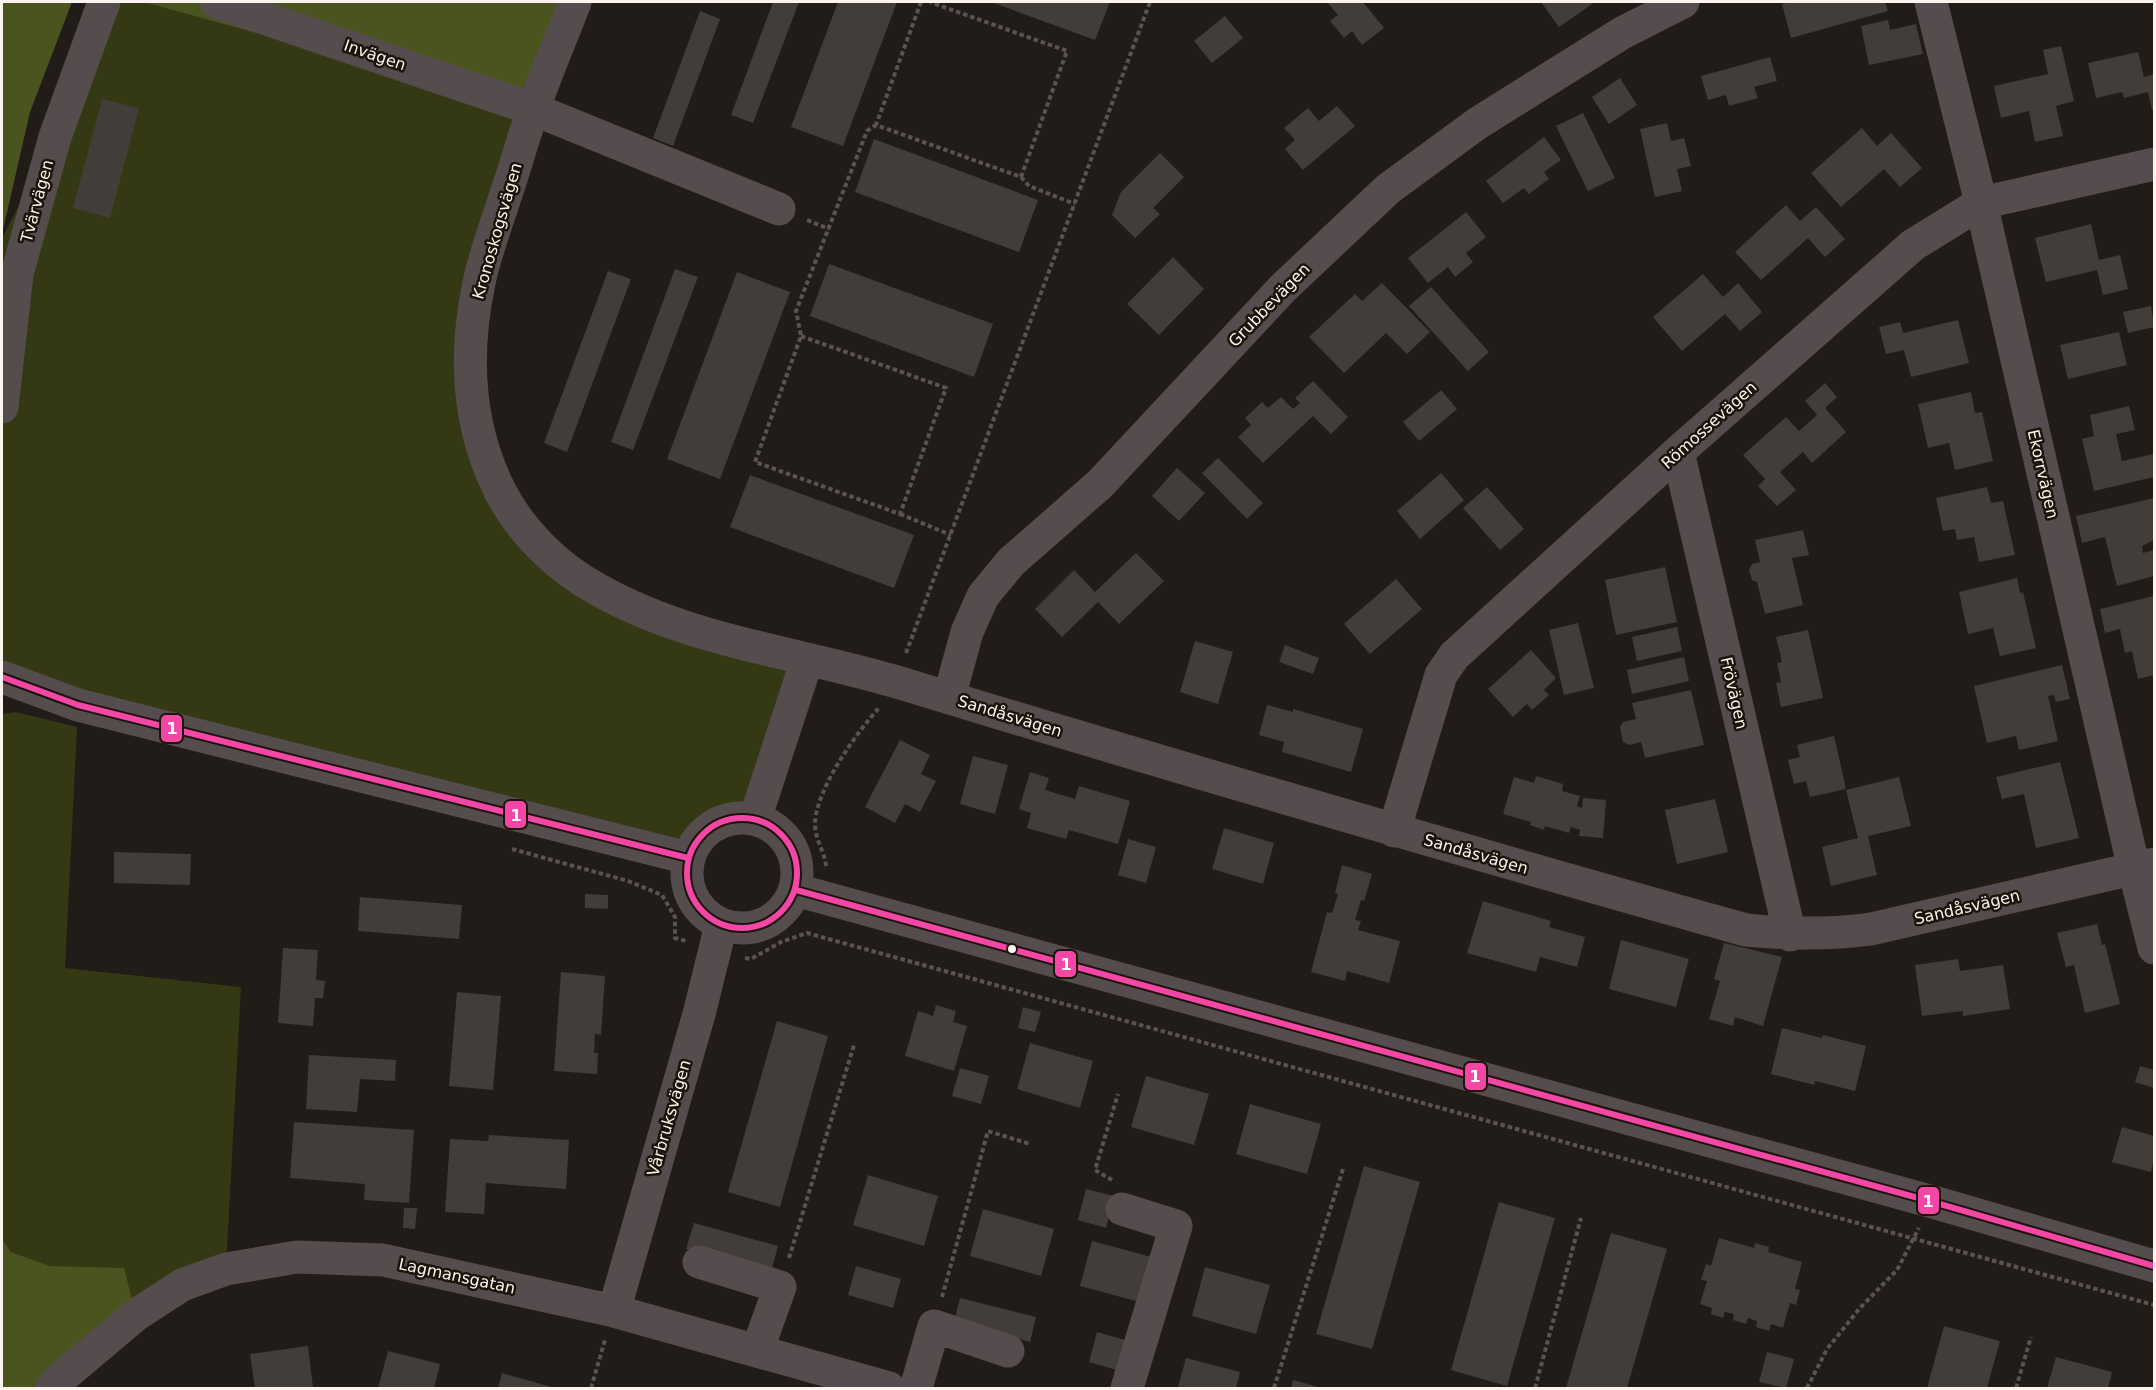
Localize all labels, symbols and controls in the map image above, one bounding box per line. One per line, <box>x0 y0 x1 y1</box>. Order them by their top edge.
street label: Invägen <box>342 36 408 74</box>
street label: Tvärvägen <box>17 157 57 245</box>
street label: Kronoskogsvägen <box>468 161 526 301</box>
street label: Grubbevägen <box>1224 259 1314 351</box>
street label: Römossevägen <box>1657 377 1761 473</box>
street label: Ekorrvägen <box>2024 428 2062 520</box>
street label: Frövägen <box>1716 655 1752 731</box>
street label: Sandåsvägen <box>956 691 1064 741</box>
line badge: 1 <box>160 714 183 743</box>
text: 1 <box>166 719 178 738</box>
line badge: 1 <box>504 800 527 829</box>
text: 1 <box>510 806 522 825</box>
street label: Sandåsvägen <box>1422 830 1530 878</box>
street label: Sandåsvägen <box>1912 886 2022 928</box>
unlabelled marker <box>1006 943 1018 955</box>
line badge: 1 <box>1054 950 1077 978</box>
text: 1 <box>1060 955 1072 974</box>
street label: Vårbruksvägen <box>643 1058 695 1178</box>
line badge: 1 <box>1464 1062 1487 1091</box>
text: 1 <box>1469 1067 1481 1086</box>
line badge: 1 <box>1917 1186 1940 1215</box>
text: 1 <box>1922 1192 1934 1211</box>
street label: Lagmansgatan <box>397 1254 517 1298</box>

